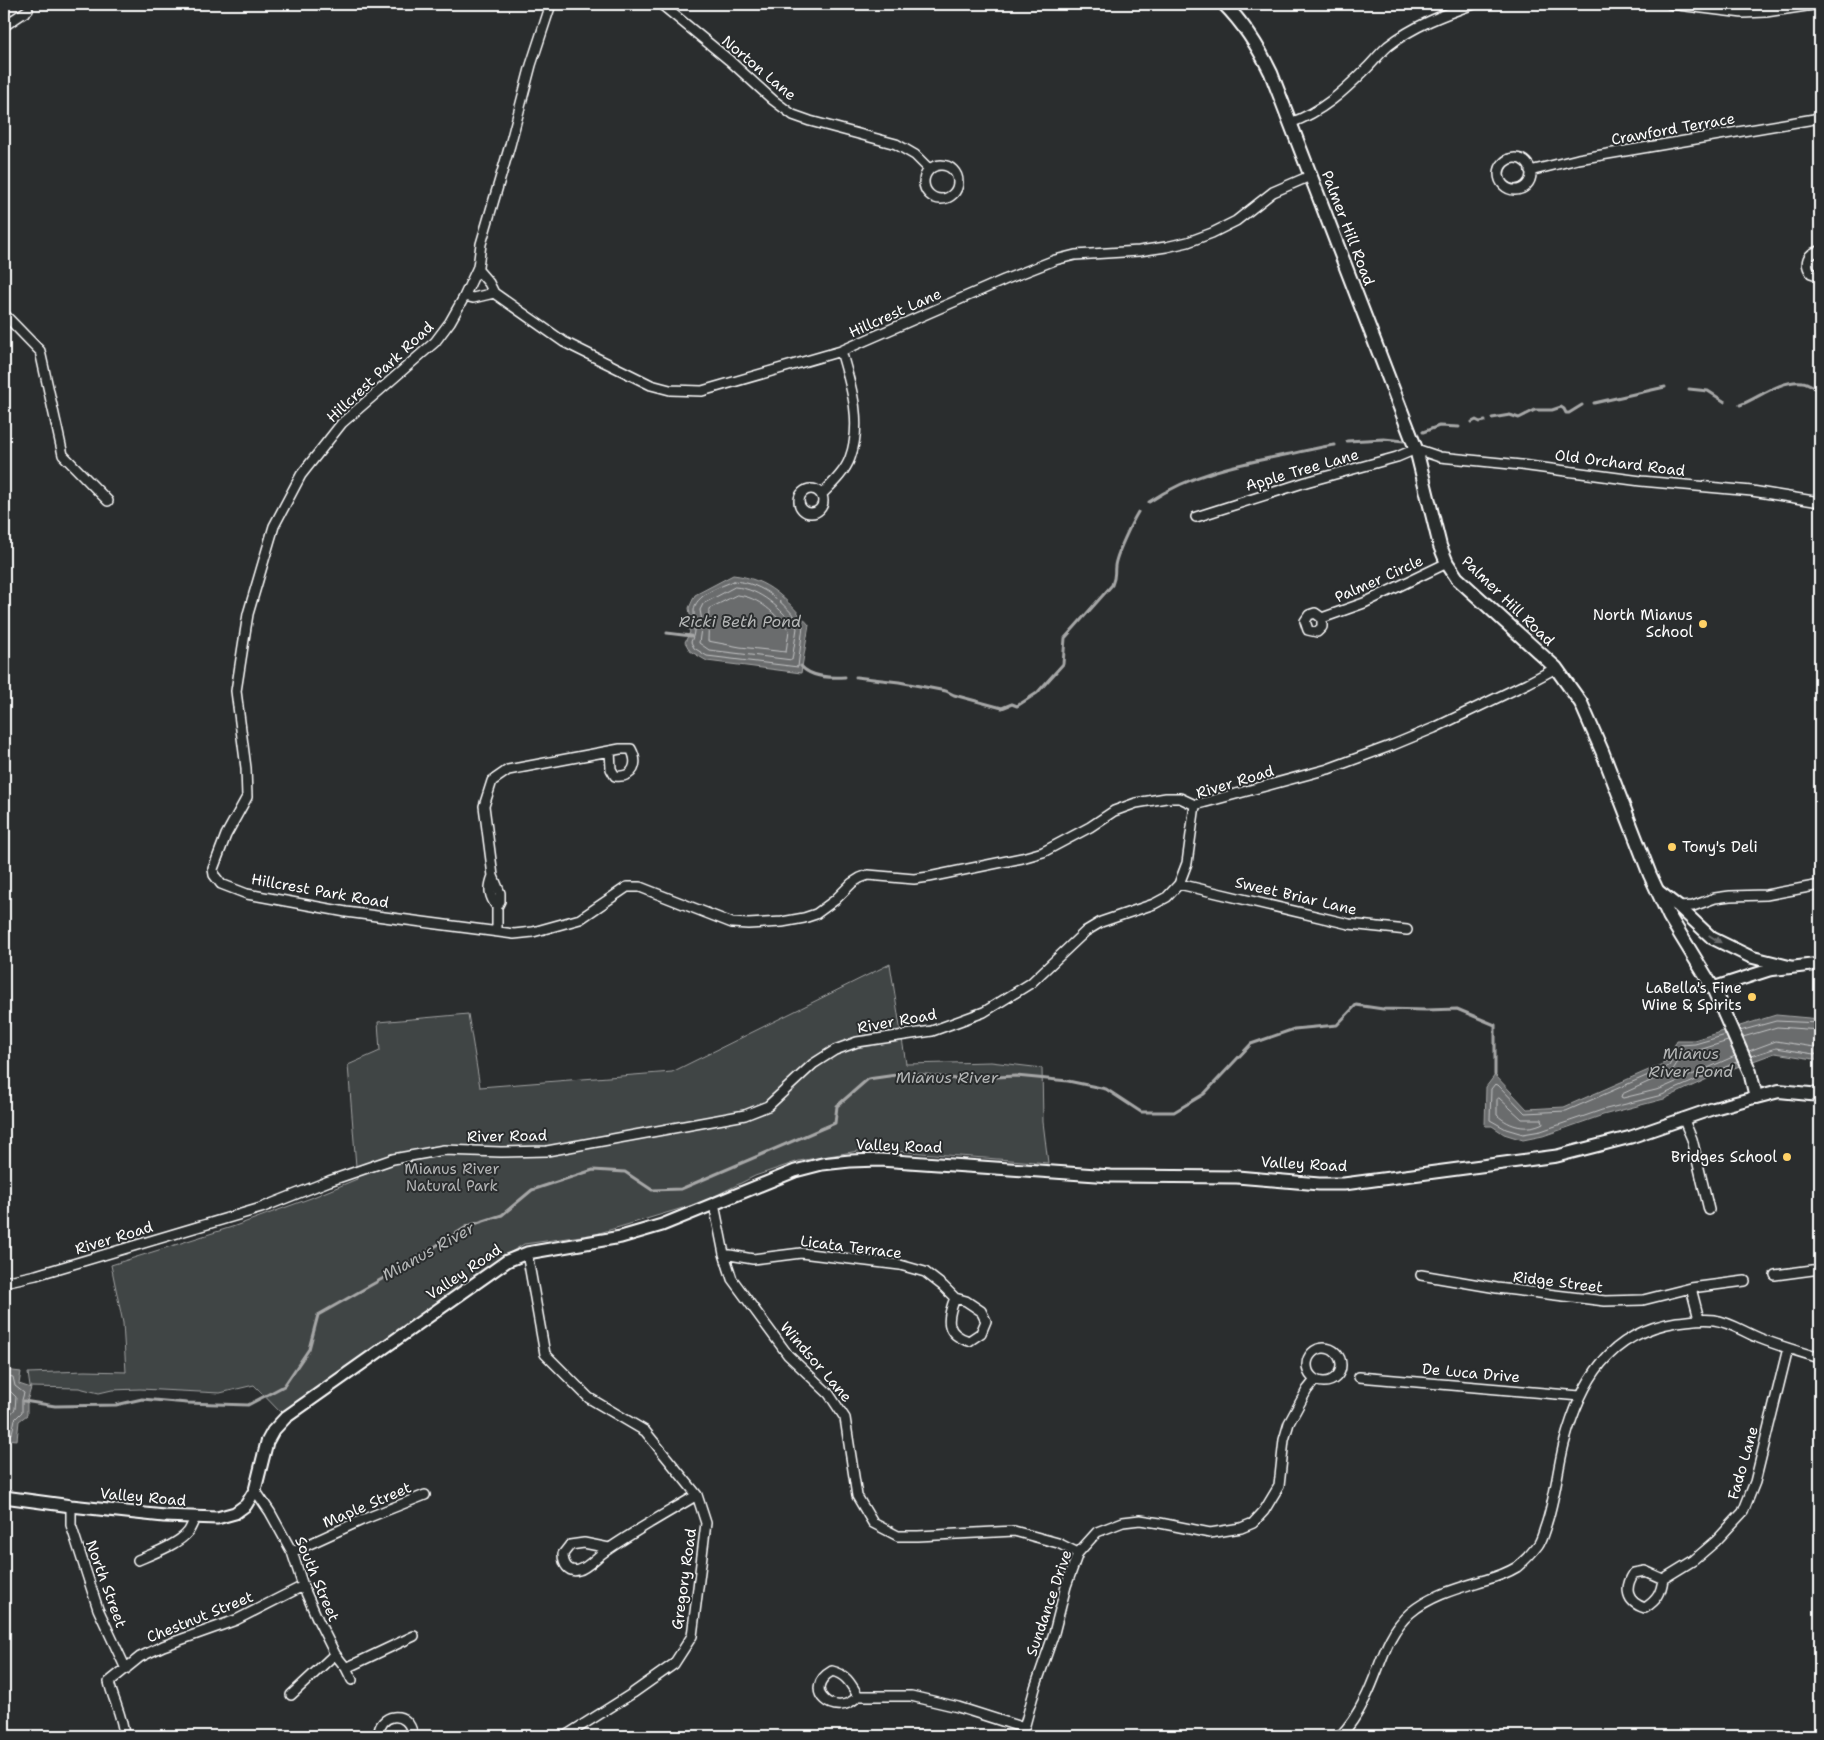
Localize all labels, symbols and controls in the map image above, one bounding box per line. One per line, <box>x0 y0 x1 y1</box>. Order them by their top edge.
street label: Norton Lane <box>718 31 800 105</box>
street label: Crawford Terrace <box>1610 108 1736 150</box>
street label: Palmer Hill Road <box>1317 168 1379 289</box>
street label: Hillcrest Lane <box>846 284 944 342</box>
street label: Hillcrest Park Road <box>322 317 438 427</box>
street label: Apple Tree Lane <box>1243 444 1361 496</box>
street label: Old Orchard Road <box>1554 445 1687 481</box>
street label: Palmer Circle <box>1332 551 1426 607</box>
street label: Palmer Hill Road <box>1457 552 1559 651</box>
place label: North Mianus School <box>1593 605 1693 642</box>
water label: Ricki Beth Pond <box>679 611 802 632</box>
marker: North Mianus School <box>1697 618 1709 630</box>
street label: River Road <box>1194 761 1277 803</box>
place label: Tony's Deli <box>1682 837 1758 857</box>
marker: Tony's Deli <box>1666 841 1678 853</box>
street label: Hillcrest Park Road <box>250 869 391 913</box>
street label: Sweet Briar Lane <box>1233 872 1359 920</box>
one-way arrow <box>1709 935 1722 944</box>
place label: LaBella's Fine Wine & Spirits <box>1641 978 1742 1015</box>
marker: LaBella's Fine Wine & Spirits <box>1746 991 1758 1003</box>
street label: River Road <box>856 1004 939 1038</box>
water label: Mianus River Pond <box>1649 1043 1734 1082</box>
water label: Mianus River <box>896 1067 999 1088</box>
street label: River Road <box>467 1125 548 1147</box>
street label: Valley Road <box>855 1134 943 1158</box>
place label: Bridges School <box>1671 1147 1777 1167</box>
marker: Bridges School <box>1781 1151 1793 1163</box>
street label: Valley Road <box>1260 1152 1348 1176</box>
park label: Mianus River Natural Park <box>404 1159 500 1196</box>
street label: River Road <box>73 1217 156 1259</box>
water label: Mianus River <box>378 1217 479 1285</box>
street label: Licata Terrace <box>799 1231 903 1263</box>
street label: Valley Road <box>422 1239 506 1305</box>
street label: Ridge Street <box>1512 1267 1604 1297</box>
street label: Windsor Lane <box>776 1318 856 1406</box>
street label: De Luca Drive <box>1421 1359 1521 1387</box>
street label: Fado Lane <box>1723 1424 1763 1502</box>
street label: Maple Street <box>320 1477 414 1533</box>
street label: Valley Road <box>99 1483 188 1511</box>
street label: Gregory Road <box>667 1527 701 1631</box>
street label: South Street <box>290 1533 344 1625</box>
street label: North Street <box>81 1537 131 1631</box>
street label: Sundance Drive <box>1021 1547 1077 1659</box>
street label: Chestnut Street <box>144 1587 256 1647</box>

